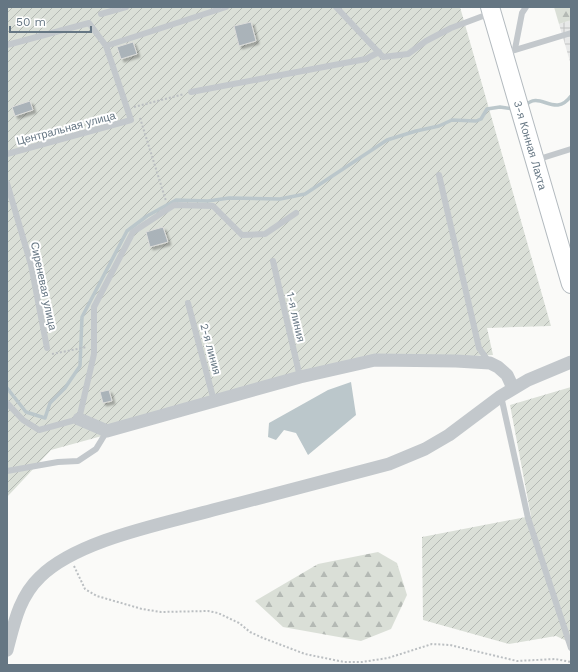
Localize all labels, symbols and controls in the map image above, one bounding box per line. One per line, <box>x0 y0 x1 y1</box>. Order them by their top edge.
scale bar <box>10 8 91 34</box>
text: 50 m <box>16 15 46 29</box>
street label: 3-я Конная Лахта <box>511 99 549 192</box>
street label: Центральная улица <box>15 109 118 148</box>
street label: Сиреневая улица <box>28 241 59 332</box>
street label: 1-я линия <box>284 291 308 343</box>
street label: 2-я линия <box>197 322 224 376</box>

